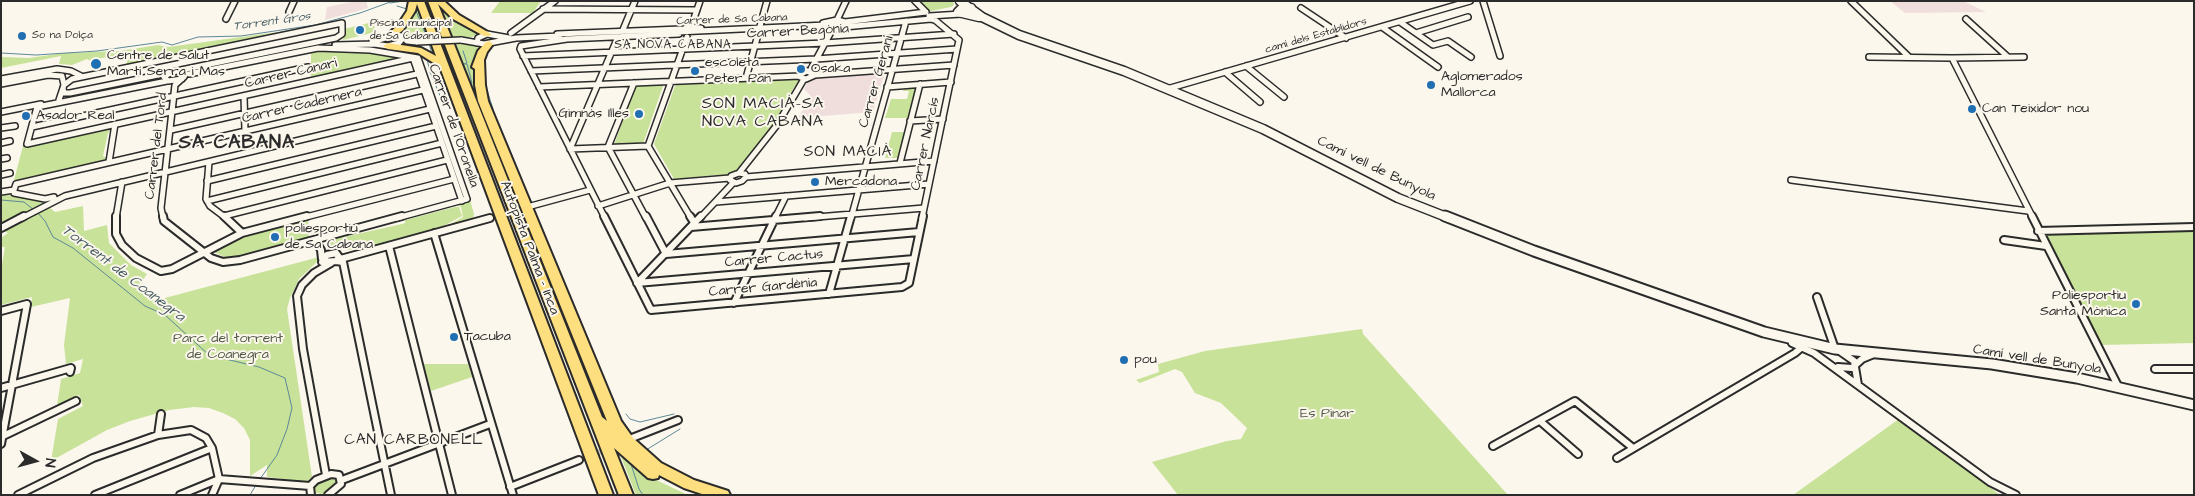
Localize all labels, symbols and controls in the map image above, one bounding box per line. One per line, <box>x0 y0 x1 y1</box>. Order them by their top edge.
water label: Torrent Gros <box>233 9 311 35</box>
street label: Carrer de Sa Cabana <box>676 11 788 29</box>
street label: camí dels Establidors <box>1263 15 1369 57</box>
place label: Piscina municipal de Sa Cabana <box>370 17 452 43</box>
street label: Carrer Begònia <box>747 21 849 43</box>
marker: Piscina municipal de Sa Cabana <box>354 24 366 36</box>
place label: So na Dolça <box>32 29 93 43</box>
marker: So na Dolça <box>16 30 28 42</box>
street label: Carrer Gerani <box>856 34 898 130</box>
district label: SA NOVA CABANA <box>613 38 733 52</box>
place label: Centre de Salut Martí Serra i Mas <box>107 48 225 80</box>
street label: Carrer Canari <box>243 55 339 93</box>
place label: escoleta Peter Pan <box>705 55 771 88</box>
marker: Centre de Salut Martí Serra i Mas <box>89 57 103 71</box>
place label: Osaka <box>811 61 850 77</box>
street label: Carrer de l'Oronella <box>424 62 482 190</box>
marker: Osaka <box>795 63 807 75</box>
marker: escoleta Peter Pan <box>689 65 701 77</box>
place label: Aglomerados Mallorca <box>1441 69 1523 102</box>
marker: Aglomerados Mallorca <box>1425 79 1437 91</box>
street label: Carrer Cadernera <box>241 84 363 128</box>
street label: Carrer del Tord <box>142 92 172 200</box>
district label: SON MACIÀ-SA NOVA CABANA <box>700 95 826 133</box>
street label: Carrer Narcís <box>908 96 944 192</box>
place label: Can Teixidor nou <box>1982 101 2089 117</box>
marker: Can Teixidor nou <box>1966 103 1978 115</box>
place label: Gimnàs Illes <box>558 106 629 122</box>
place label: Asador Real <box>36 108 114 124</box>
marker: Gimnàs Illes <box>633 108 645 120</box>
marker: Asador Real <box>20 110 32 122</box>
district label: SA CABANA <box>178 133 296 155</box>
street label: Camí vell de Bunyola <box>1314 133 1438 205</box>
district label: SON MACIÀ <box>803 144 893 162</box>
place label: Mercadona <box>825 174 897 190</box>
marker: Mercadona <box>809 176 821 188</box>
street label: Autopista Palma - Inca <box>496 179 562 317</box>
place label: poliesportiu de Sa Cabana <box>285 221 373 253</box>
water label: Torrent de Coanegra <box>58 222 188 326</box>
marker: poliesportiu de Sa Cabana <box>269 231 281 243</box>
street label: Carrer Cactus <box>724 246 824 272</box>
street label: Carrer Gardènia <box>708 275 818 301</box>
place label: Poliesportiu Santa Mònica <box>2040 288 2126 321</box>
marker: Poliesportiu Santa Mònica <box>2130 298 2142 310</box>
place label: Tacuba <box>464 329 511 345</box>
park label: Parc del torrent de Coanegra <box>173 331 283 364</box>
marker: Tacuba <box>448 331 460 343</box>
street label: Camí vell de Bunyola <box>1972 342 2102 378</box>
place label: pou <box>1134 352 1157 368</box>
marker: pou <box>1118 354 1130 366</box>
park label: Es Pinar <box>1300 406 1354 422</box>
district label: CAN CARBONELL <box>343 432 485 450</box>
north arrow <box>10 436 60 486</box>
text: N <box>39 457 60 468</box>

